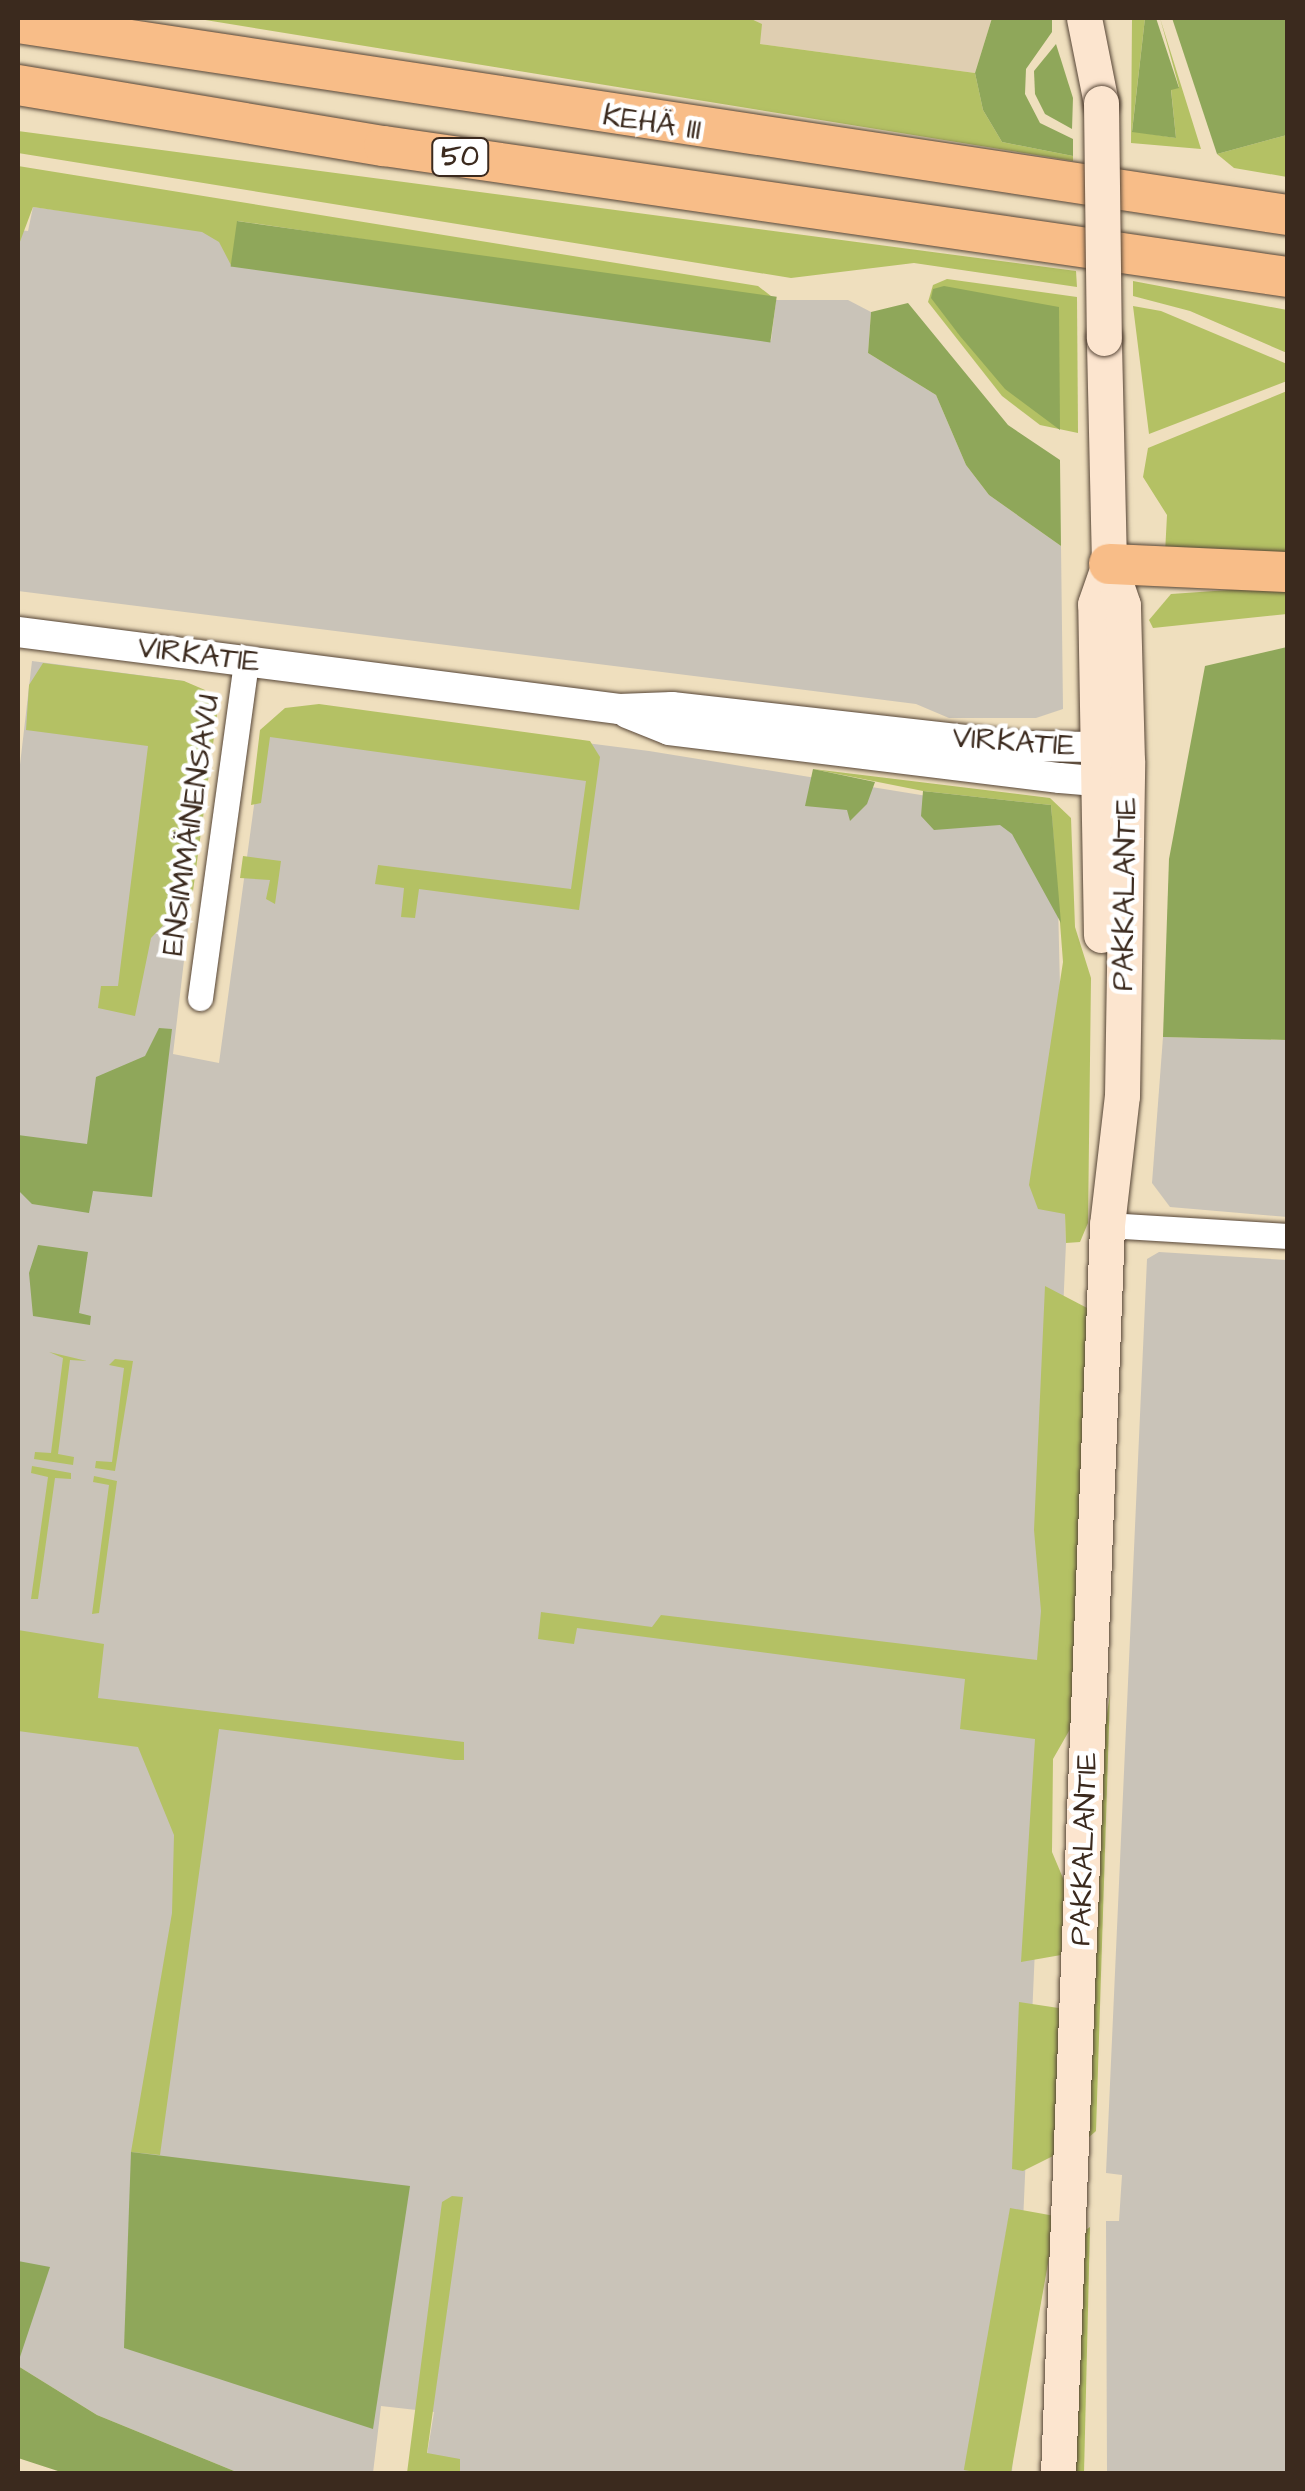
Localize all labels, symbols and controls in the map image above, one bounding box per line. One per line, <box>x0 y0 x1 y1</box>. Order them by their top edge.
street label: KEHÄ III <box>600 97 704 149</box>
road number: 50 <box>430 134 490 180</box>
street label: VIRKATIE <box>136 630 262 680</box>
street label: ENSIMMÄINENSAVU <box>155 692 227 958</box>
street label: VIRKATIE <box>951 720 1077 764</box>
street label: PAKKALANTIE <box>1105 797 1145 991</box>
street label: PAKKALANTIE <box>1063 1752 1105 1946</box>

